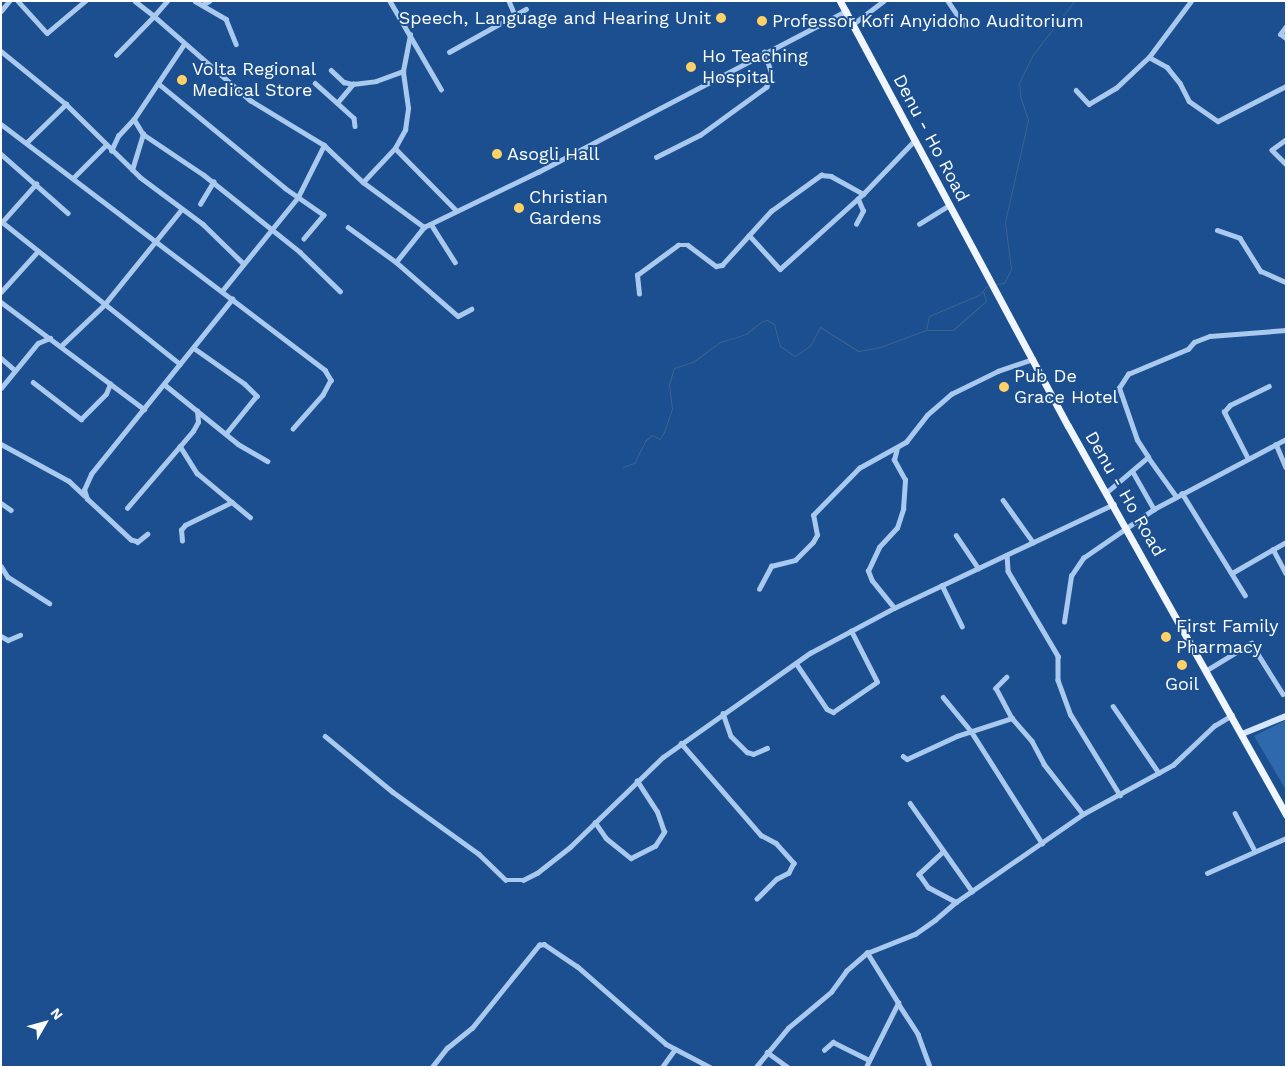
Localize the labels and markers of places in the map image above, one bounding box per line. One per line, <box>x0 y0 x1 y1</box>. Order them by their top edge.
place label: Speech, Language and Hearing Unit <box>399 7 711 29</box>
place label: Professor Kofi Anyidoho Auditorium <box>772 10 1085 32</box>
marker: Speech, Language and Hearing Unit <box>715 12 727 24</box>
marker: Professor Kofi Anyidoho Auditorium <box>756 15 768 27</box>
place label: Ho Teaching Hospital <box>702 46 808 88</box>
place label: Volta Regional Medical Store <box>192 59 317 102</box>
marker: Ho Teaching Hospital <box>684 60 698 74</box>
marker: Volta Regional Medical Store <box>176 74 188 86</box>
place label: Asogli Hall <box>507 143 599 165</box>
marker: Asogli Hall <box>491 148 503 160</box>
place label: Christian Gardens <box>529 187 608 230</box>
marker: Christian Gardens <box>513 202 525 214</box>
place label: Pub De Grace Hotel <box>1014 366 1118 408</box>
marker: Pub De Grace Hotel <box>998 381 1010 393</box>
place label: First Family Pharmacy <box>1176 616 1278 659</box>
marker: First Family Pharmacy <box>1160 631 1172 643</box>
marker: Goil <box>1176 659 1188 671</box>
place label: Goil <box>1165 673 1199 695</box>

